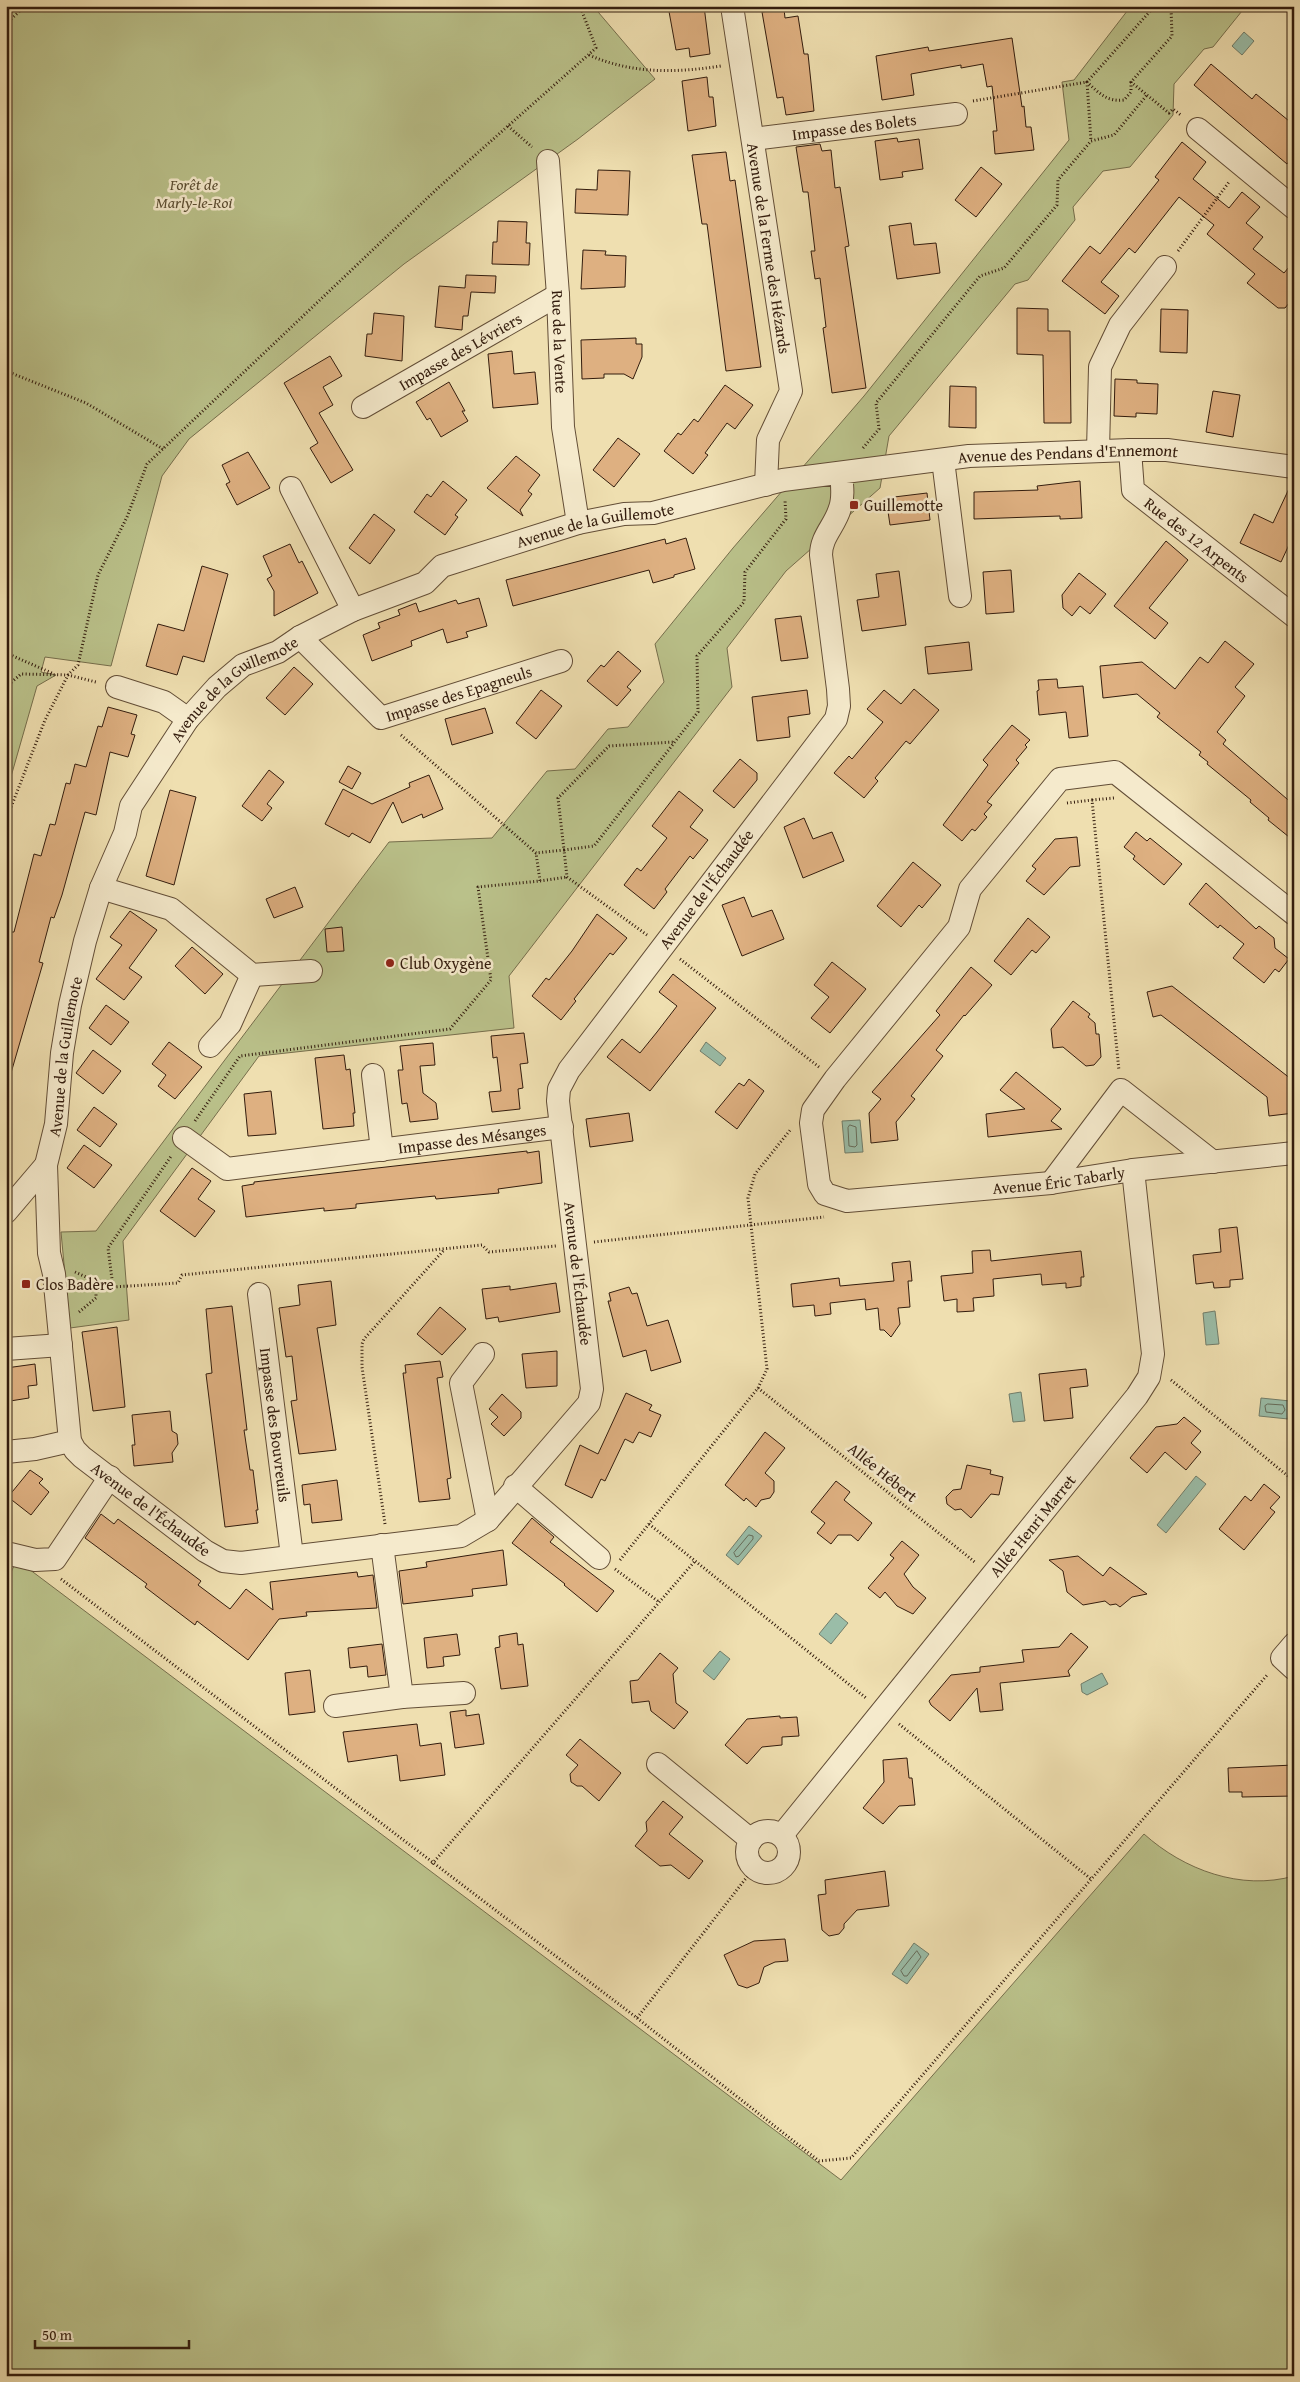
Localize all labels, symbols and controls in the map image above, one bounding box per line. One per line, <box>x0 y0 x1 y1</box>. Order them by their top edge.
street label: Impasse des Bolets <box>791 107 918 146</box>
street label: Avenue de la Ferme des Hézards <box>741 141 797 355</box>
park label: Forêt de Marly-le-Roi <box>156 172 232 214</box>
street label: Rue de la Vente <box>546 289 574 394</box>
street label: Impasse des Lévriers <box>394 306 526 396</box>
street label: Avenue des Pendans d'Ennemont <box>956 438 1180 469</box>
street label: Rue des 12 Arpents <box>1139 491 1254 589</box>
place label: Guillemotte <box>864 493 943 517</box>
street label: Avenue de la Guillemote <box>513 496 677 554</box>
marker: Guillemotte <box>848 499 860 511</box>
street label: Avenue de la Guillemote <box>164 630 303 747</box>
street label: Impasse des Epagneuls <box>382 659 535 728</box>
street label: Avenue de l'Échaudée <box>653 824 759 954</box>
place label: Club Oxygène <box>400 951 491 975</box>
marker: Club Oxygène <box>384 957 396 969</box>
street label: Avenue de la Guillemote <box>41 974 88 1139</box>
street label: Impasse des Mésanges <box>397 1117 548 1159</box>
street label: Avenue Éric Tabarly <box>991 1159 1127 1200</box>
street label: Avenue de l'Échaudée <box>558 1200 599 1347</box>
place label: Clos Badère <box>36 1272 114 1296</box>
marker: Clos Badère <box>20 1278 32 1290</box>
street label: Impasse des Bouvreuils <box>254 1346 297 1504</box>
street label: Allée Hébert <box>843 1436 923 1508</box>
street label: Avenue de l'Échaudée <box>86 1456 216 1562</box>
street label: Allée Henri Marret <box>983 1469 1081 1582</box>
scale bar <box>35 2317 189 2349</box>
text: 50 m <box>42 2324 73 2345</box>

